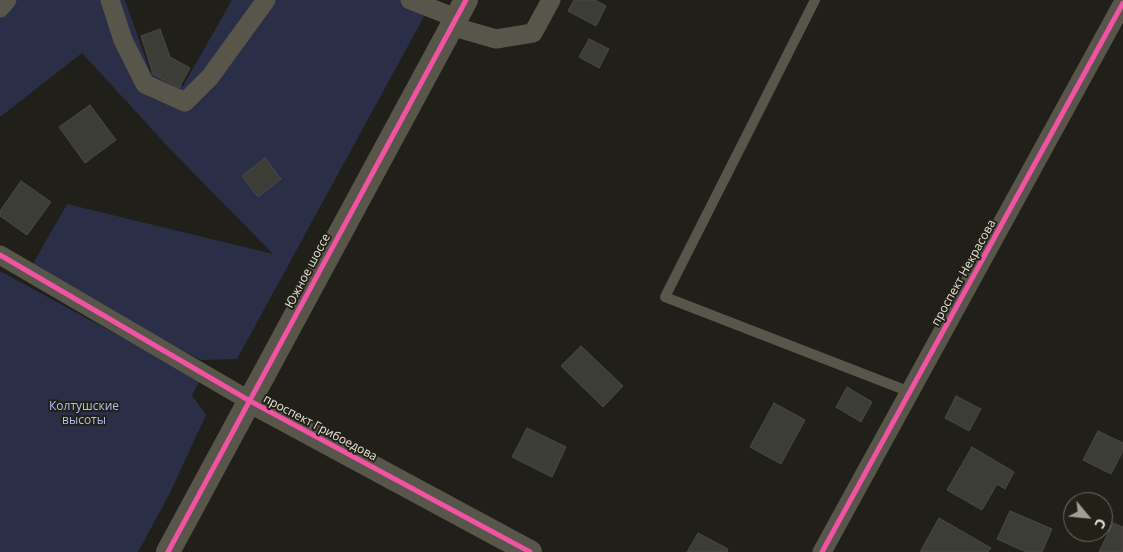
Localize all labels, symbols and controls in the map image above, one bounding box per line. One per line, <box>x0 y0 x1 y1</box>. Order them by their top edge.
street label: проспект Некрасова <box>929 217 999 329</box>
street label: Южное шоссе <box>282 231 334 311</box>
street label: проспект Грибоедова <box>261 392 379 464</box>
park label: Колтушские высоты <box>49 400 119 428</box>
north arrow <box>1063 492 1113 542</box>
text: С <box>1090 515 1111 532</box>

